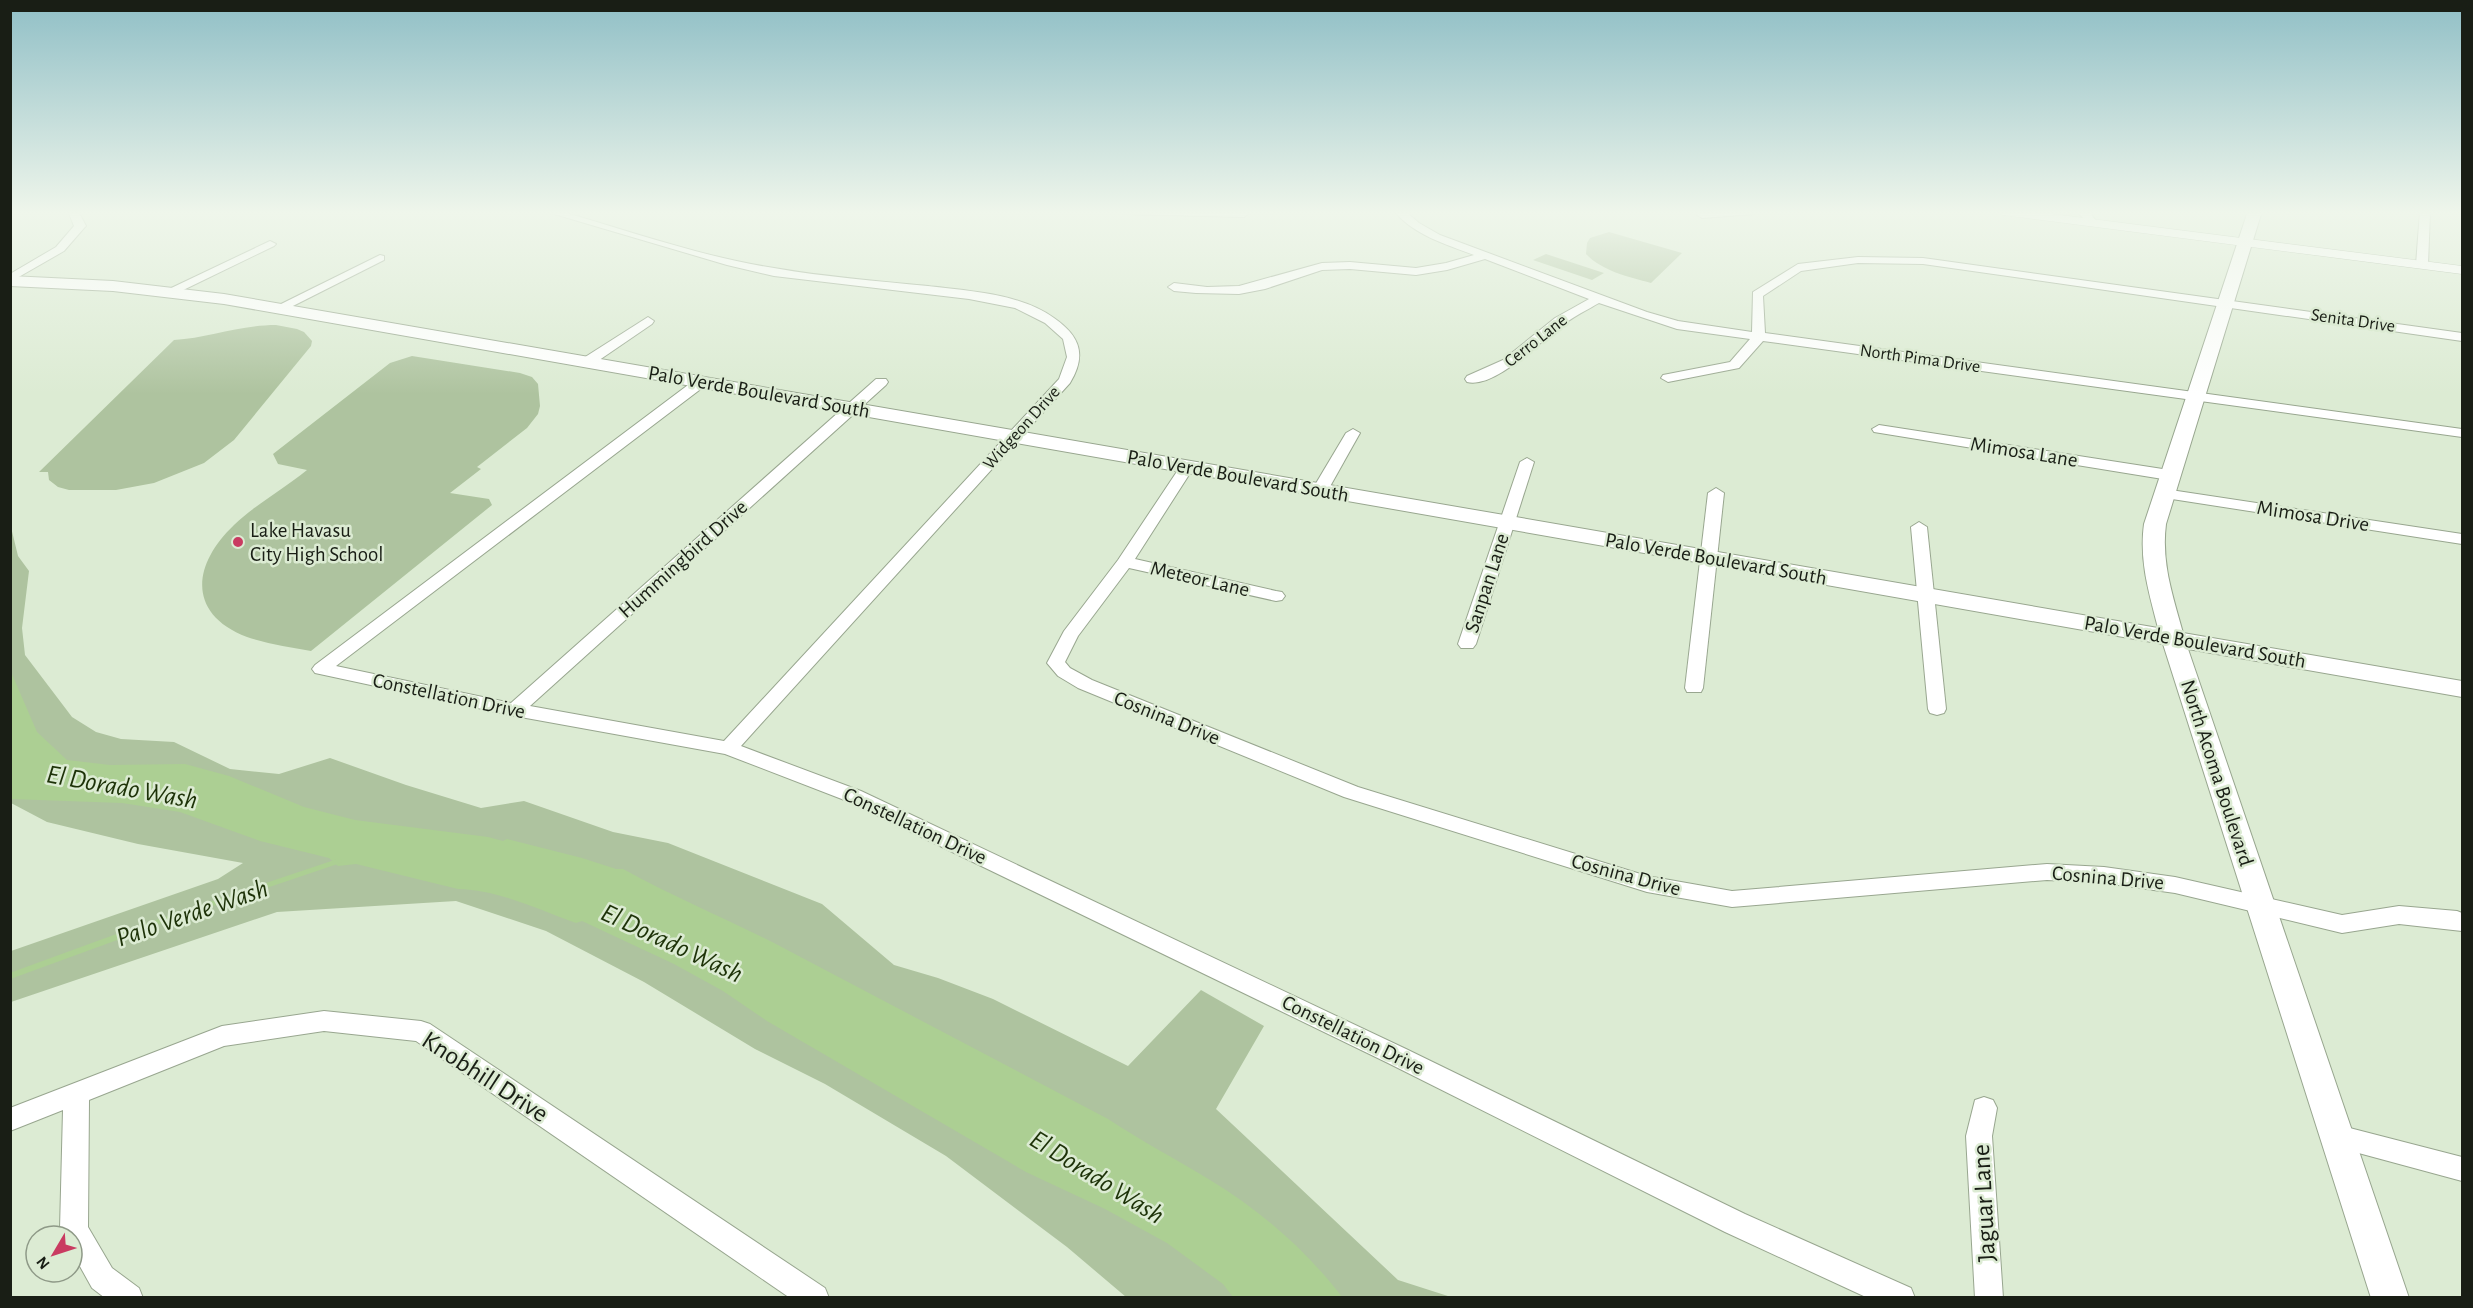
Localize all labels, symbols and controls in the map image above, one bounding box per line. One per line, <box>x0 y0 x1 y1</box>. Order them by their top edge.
street label: Senita Drive <box>2310 306 2396 336</box>
street label: Cerro Lane <box>1501 311 1571 371</box>
street label: North Pima Drive <box>1859 342 1981 376</box>
street label: Palo Verde Boulevard South <box>647 362 871 422</box>
street label: Widgeon Drive <box>980 383 1064 473</box>
street label: Mimosa Lane <box>1969 433 2079 471</box>
street label: Palo Verde Boulevard South <box>1126 446 1350 506</box>
street label: Hummingbird Drive <box>615 496 751 622</box>
street label: Mimosa Drive <box>2255 497 2371 535</box>
place label: Lake Havasu City High School <box>250 520 384 565</box>
street label: Palo Verde Boulevard South <box>1604 529 1828 589</box>
street label: Sanpan Lane <box>1461 531 1513 635</box>
marker: Lake Havasu City High School <box>231 535 245 549</box>
street label: Meteor Lane <box>1148 557 1252 601</box>
street label: Palo Verde Boulevard South <box>2083 612 2307 672</box>
street label: Constellation Drive <box>371 670 527 722</box>
street label: North Acoma Boulevard <box>2177 677 2257 869</box>
street label: Cosnina Drive <box>1111 687 1223 749</box>
water label: El Dorado Wash <box>44 760 200 814</box>
street label: Constellation Drive <box>840 784 990 868</box>
street label: Cosnina Drive <box>1569 850 1683 900</box>
street label: Cosnina Drive <box>2051 863 2165 893</box>
water label: Palo Verde Wash <box>113 874 271 952</box>
water label: El Dorado Wash <box>597 898 747 988</box>
street label: Constellation Drive <box>1279 992 1427 1078</box>
street label: Knobhill Drive <box>417 1027 553 1127</box>
water label: El Dorado Wash <box>1025 1125 1169 1229</box>
street label: Jaguar Lane <box>1968 1143 2000 1263</box>
north arrow <box>24 1224 84 1284</box>
text: N <box>33 1253 53 1272</box>

